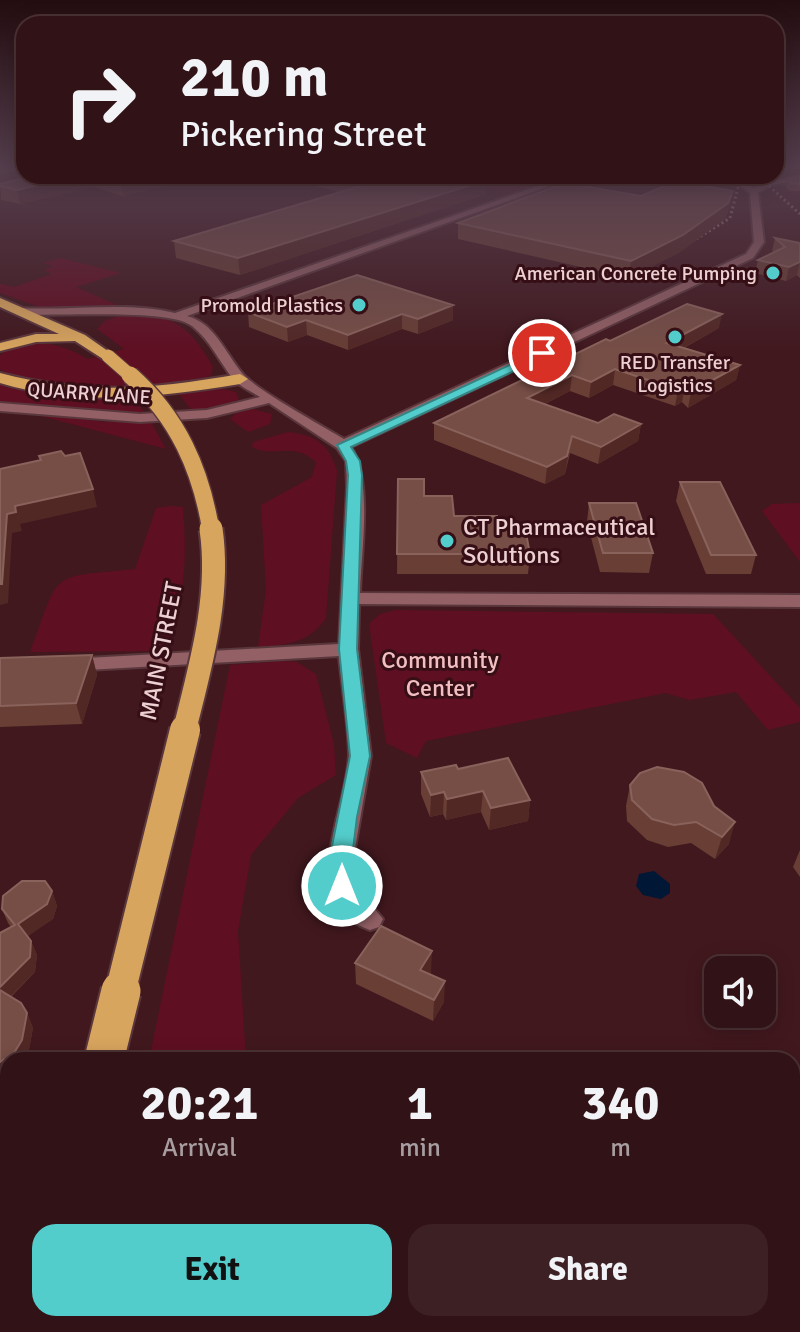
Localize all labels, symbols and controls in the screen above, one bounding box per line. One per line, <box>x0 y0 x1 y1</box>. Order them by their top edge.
text: 210 m <box>180 43 328 112</box>
icon: right <box>48 48 152 152</box>
text: Pickering Street <box>180 112 427 157</box>
place label: American Concrete Pumping <box>514 261 757 286</box>
marker: American Concrete Pumping <box>764 264 782 282</box>
place label: Promold Plastics <box>201 293 343 318</box>
marker: Promold Plastics <box>350 296 368 314</box>
pin <box>508 319 576 387</box>
marker: RED Transfer Logistics <box>666 328 684 346</box>
icon: arrive <box>520 331 564 375</box>
place label: RED Transfer Logistics <box>620 350 731 398</box>
street label: QUARRY LANE <box>26 377 152 410</box>
place label: CT Pharmaceutical Solutions <box>463 512 655 570</box>
marker: CT Pharmaceutical Solutions <box>438 532 456 550</box>
street label: MAIN STREET <box>133 579 189 723</box>
park label: Community Center <box>381 645 499 703</box>
position arrow <box>300 844 384 928</box>
map controls <box>704 956 776 1028</box>
button: sound <box>704 956 776 1028</box>
text: 20:21 <box>141 1074 258 1133</box>
text: 1 <box>407 1074 433 1133</box>
text: 340 <box>582 1074 659 1133</box>
text: Arrival <box>162 1132 237 1164</box>
text: min <box>399 1132 441 1164</box>
text: m <box>610 1132 631 1164</box>
button: Exit <box>32 1224 392 1316</box>
button: Share <box>408 1224 768 1316</box>

